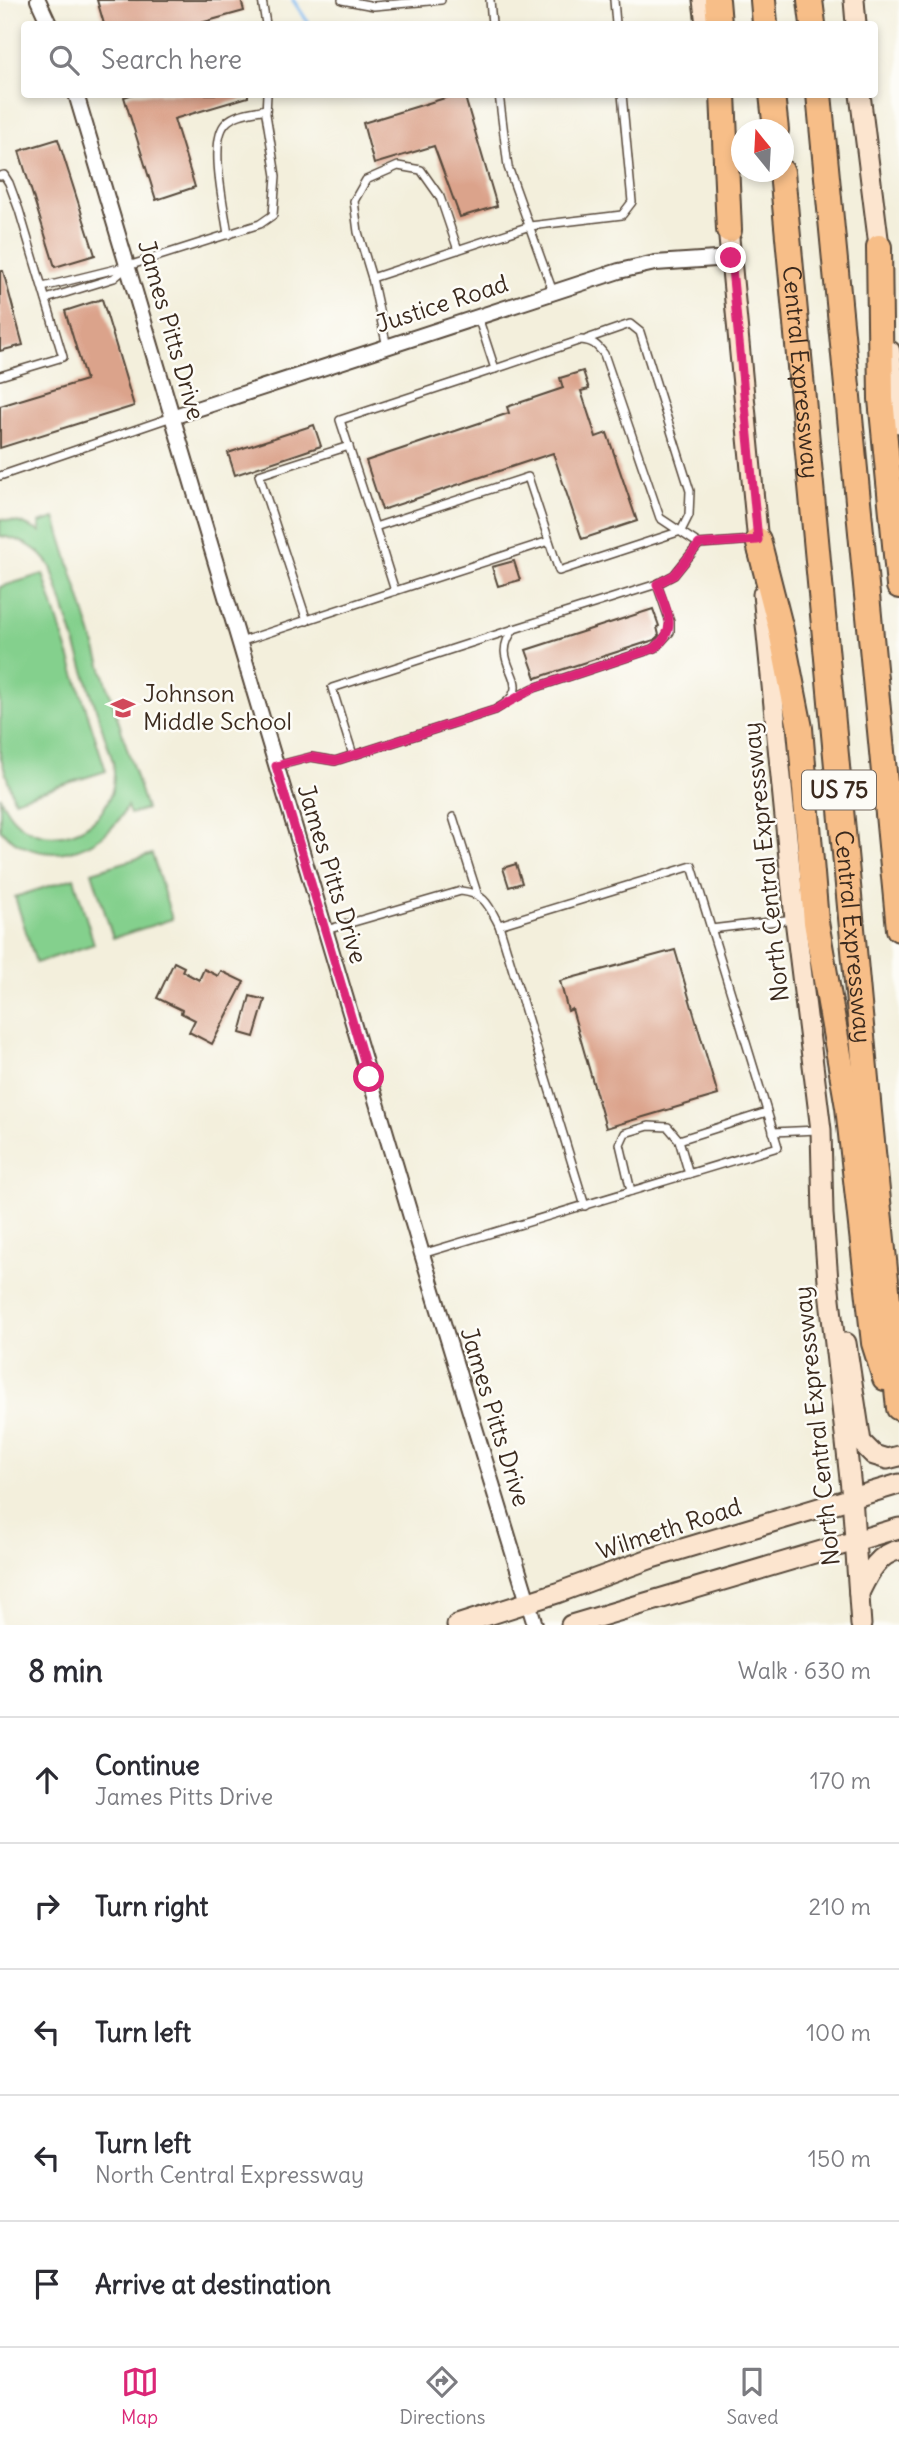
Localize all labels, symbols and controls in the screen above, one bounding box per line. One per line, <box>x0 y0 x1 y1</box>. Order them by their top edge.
search box <box>21 21 878 98</box>
icon: search <box>45 41 83 79</box>
text: Search here <box>101 43 242 76</box>
north arrow <box>731 119 794 182</box>
street label: James Pitts Drive <box>132 236 212 423</box>
route end <box>715 242 746 273</box>
street label: Central Expressway <box>777 264 826 480</box>
street label: Justice Road <box>372 268 512 339</box>
place label: Johnson Middle School <box>143 678 292 736</box>
school or university icon: Johnson Middle School <box>109 694 137 722</box>
street label: North Central Expressway <box>735 721 795 1003</box>
road number: US 75 <box>802 770 876 810</box>
street label: James Pitts Drive <box>291 780 374 967</box>
street label: Central Expressway <box>829 829 879 1044</box>
route start <box>353 1061 384 1092</box>
street label: North Central Expressway <box>786 1285 846 1567</box>
street label: James Pitts Drive <box>454 1323 537 1510</box>
street label: Wilmeth Road <box>592 1491 745 1566</box>
text: 8 min <box>28 1652 103 1690</box>
text: Walk · 630 m <box>738 1656 871 1685</box>
text: Continue <box>95 1749 200 1782</box>
icon: ahead <box>28 1761 66 1799</box>
text: 170 m <box>810 1766 871 1795</box>
text: James Pitts Drive <box>95 1782 273 1811</box>
icon: right <box>28 1887 66 1925</box>
text: Turn right <box>95 1890 208 1923</box>
text: 210 m <box>808 1892 871 1921</box>
icon: left <box>28 2013 66 2051</box>
text: Turn left <box>95 2016 191 2049</box>
text: 100 m <box>806 2018 871 2047</box>
text: Turn left <box>95 2127 191 2160</box>
icon: left <box>28 2139 66 2177</box>
text: 150 m <box>808 2144 871 2173</box>
text: North Central Expressway <box>95 2160 364 2189</box>
icon: arrive <box>28 2265 66 2303</box>
text: Arrive at destination <box>95 2268 331 2301</box>
tab: Map <box>121 2363 159 2429</box>
tab: Directions <box>400 2363 485 2429</box>
tab: Saved <box>726 2363 778 2429</box>

